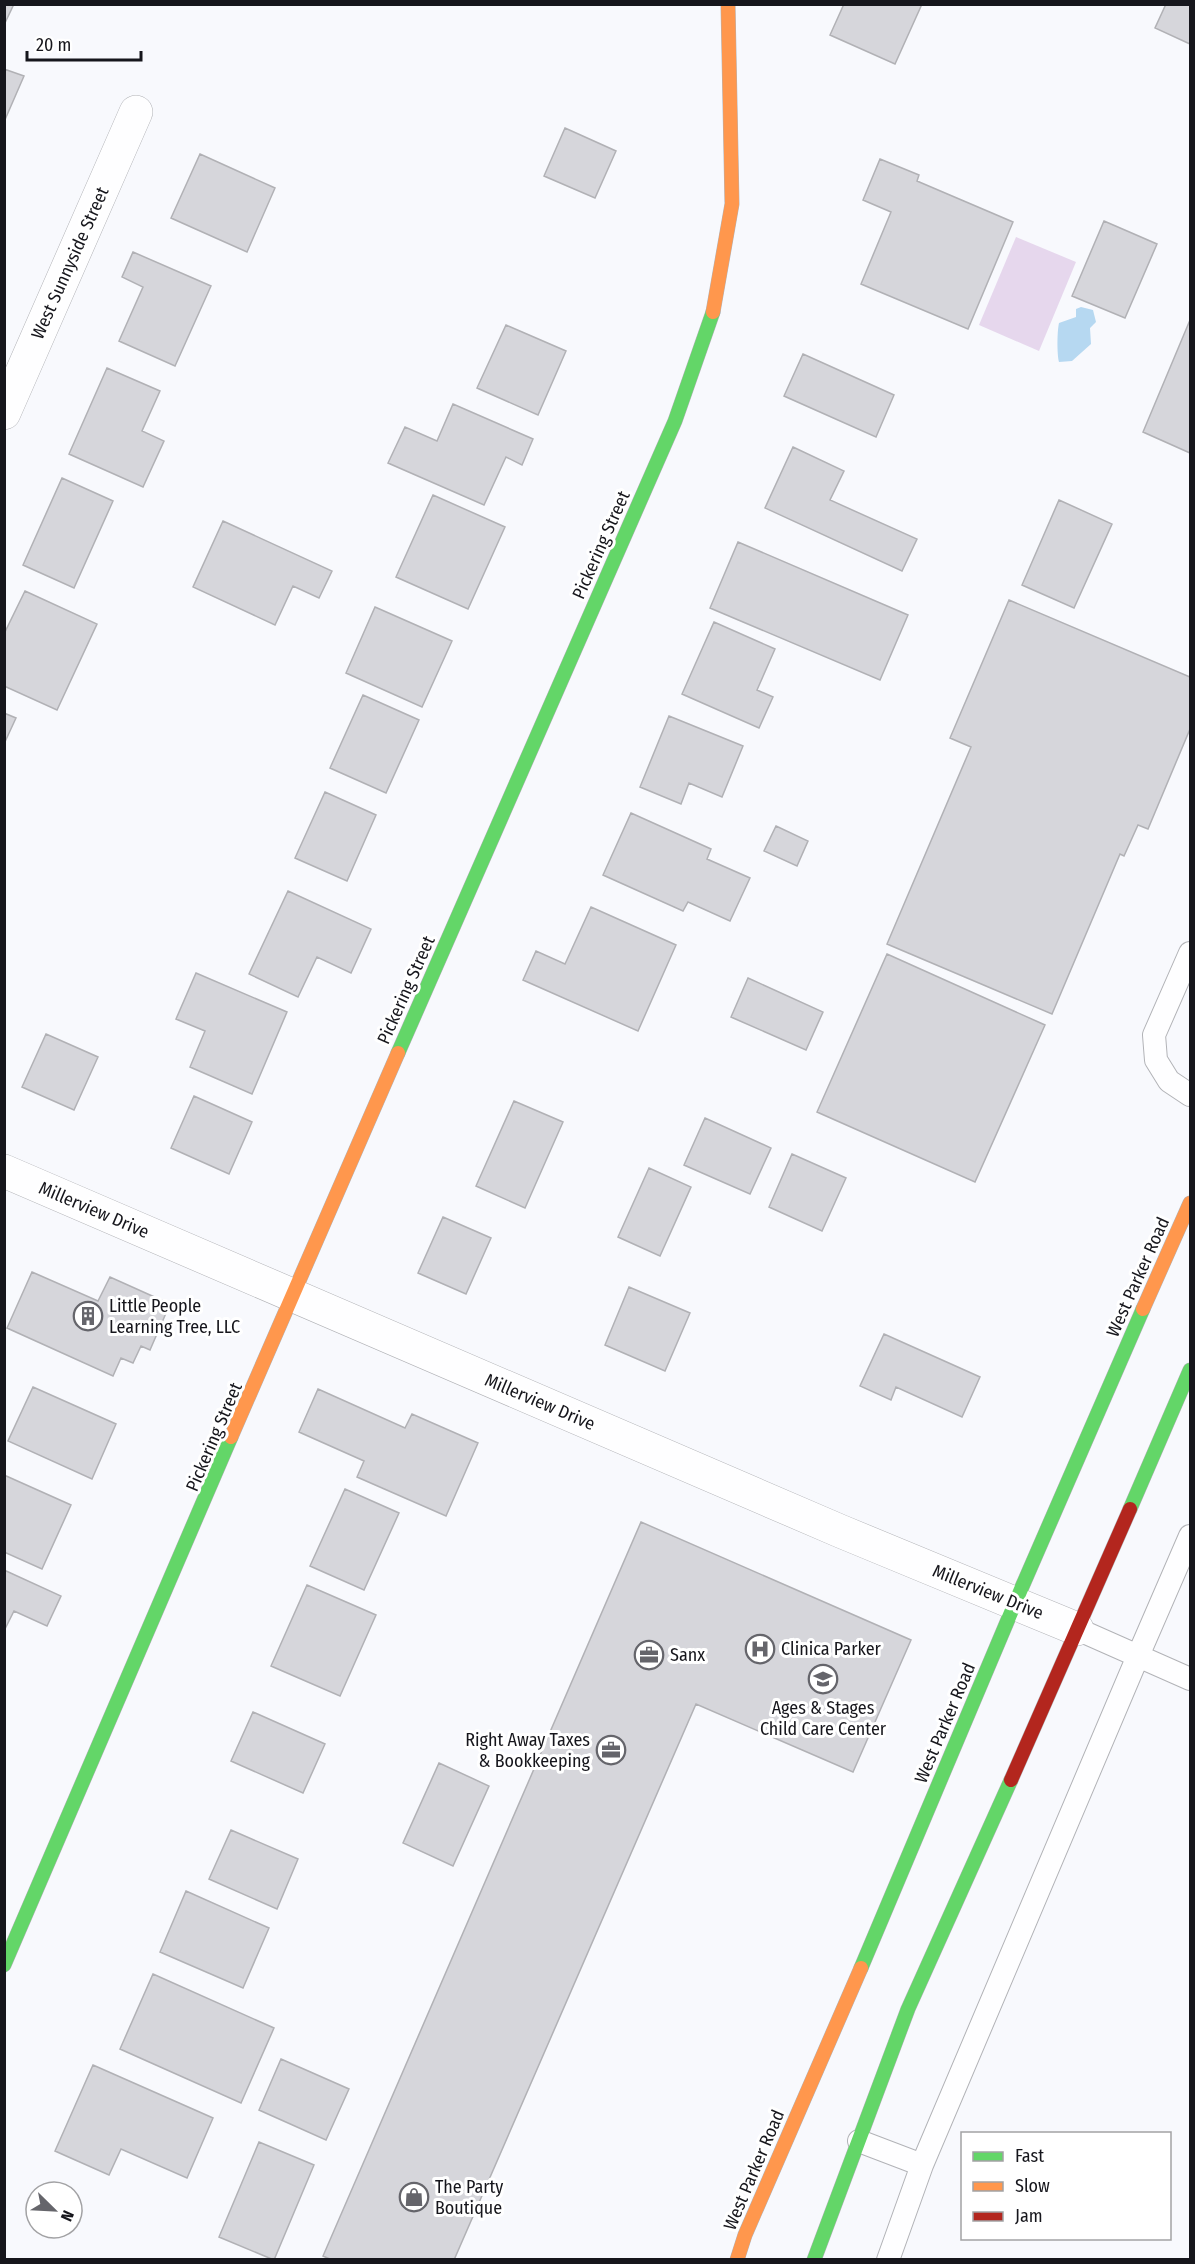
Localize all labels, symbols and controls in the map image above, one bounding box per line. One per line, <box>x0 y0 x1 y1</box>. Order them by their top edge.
scale bar <box>27 24 141 62</box>
text: 20 m <box>36 34 71 56</box>
street label: West Sunnyside Street <box>27 183 114 343</box>
street label: Pickering Street <box>567 487 635 602</box>
street label: Pickering Street <box>372 932 440 1047</box>
street label: Millerview Drive <box>36 1177 152 1243</box>
street label: West Parker Road <box>1102 1214 1174 1340</box>
place label: Little People Learning Tree, LLC <box>109 1295 240 1338</box>
building icon: Little People Learning Tree, LLC <box>72 1300 104 1332</box>
street label: Millerview Drive <box>482 1369 598 1435</box>
street label: Pickering Street <box>181 1379 247 1495</box>
street label: Millerview Drive <box>929 1560 1047 1624</box>
hospital icon: Clinica Parker <box>744 1633 776 1665</box>
place label: Clinica Parker <box>781 1638 882 1660</box>
office icon: Sanx <box>633 1639 665 1671</box>
place label: Sanx <box>670 1644 705 1666</box>
street label: West Parker Road <box>910 1660 980 1786</box>
school or university icon: Ages & Stages Child Care Center <box>807 1663 839 1695</box>
place label: Ages & Stages Child Care Center <box>760 1697 887 1740</box>
place label: Right Away Taxes & Bookkeeping <box>465 1729 591 1772</box>
office icon: Right Away Taxes & Bookkeeping <box>595 1734 627 1766</box>
street label: West Parker Road <box>719 2107 789 2233</box>
legend <box>961 2132 1171 2240</box>
text: Fast <box>1015 2145 1044 2167</box>
text: Slow <box>1015 2175 1050 2197</box>
place label: The Party Boutique <box>435 2176 503 2219</box>
north arrow <box>24 2180 84 2240</box>
shop icon: The Party Boutique <box>398 2181 430 2213</box>
text: Jam <box>1015 2205 1043 2227</box>
text: N <box>57 2208 78 2224</box>

